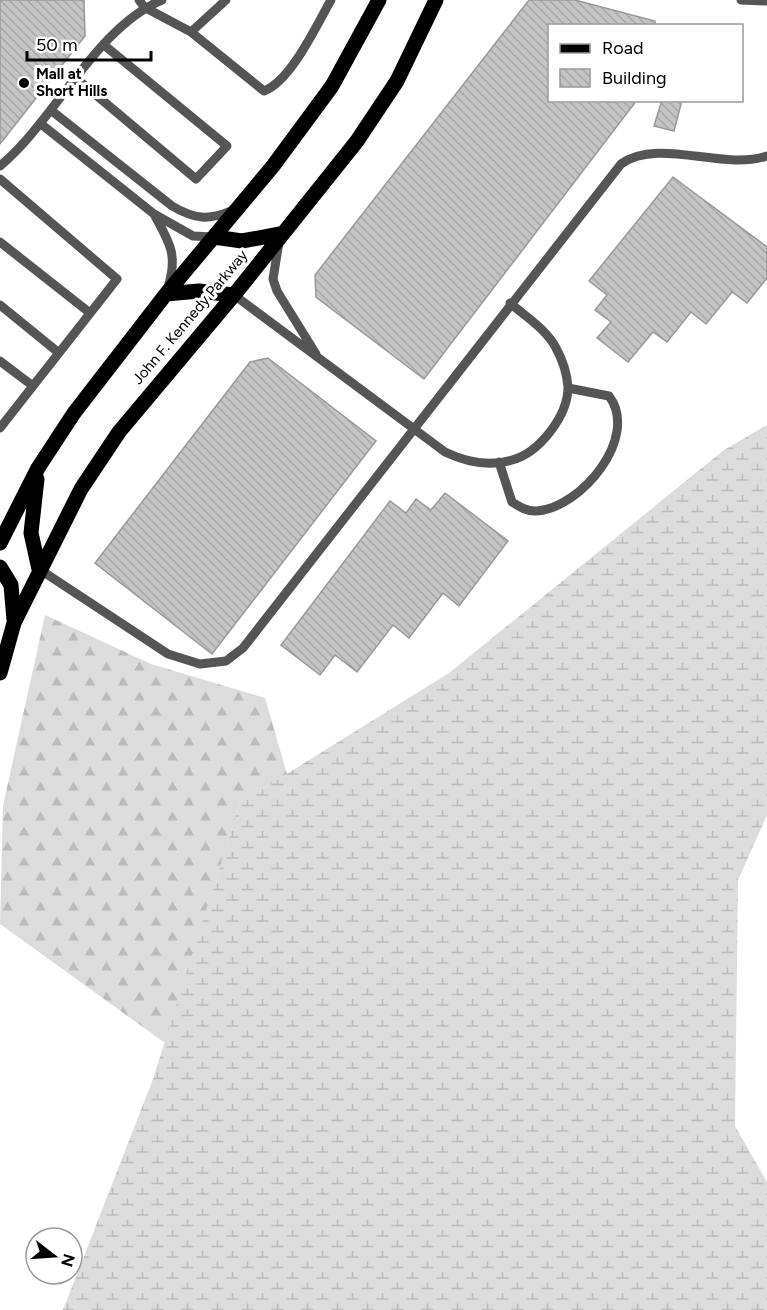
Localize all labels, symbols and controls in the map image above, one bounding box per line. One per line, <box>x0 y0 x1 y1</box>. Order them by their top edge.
scale bar <box>27 24 152 62</box>
legend <box>548 24 743 102</box>
text: 50 m <box>36 34 78 56</box>
text: Road <box>602 37 643 59</box>
place label: Mall at Short Hills <box>36 65 107 100</box>
text: Building <box>602 67 667 89</box>
marker: Mall at Short Hills <box>17 76 31 90</box>
street label: John F. Kennedy Parkway <box>128 246 252 388</box>
north arrow <box>24 1226 84 1286</box>
text: N <box>57 1252 79 1269</box>

